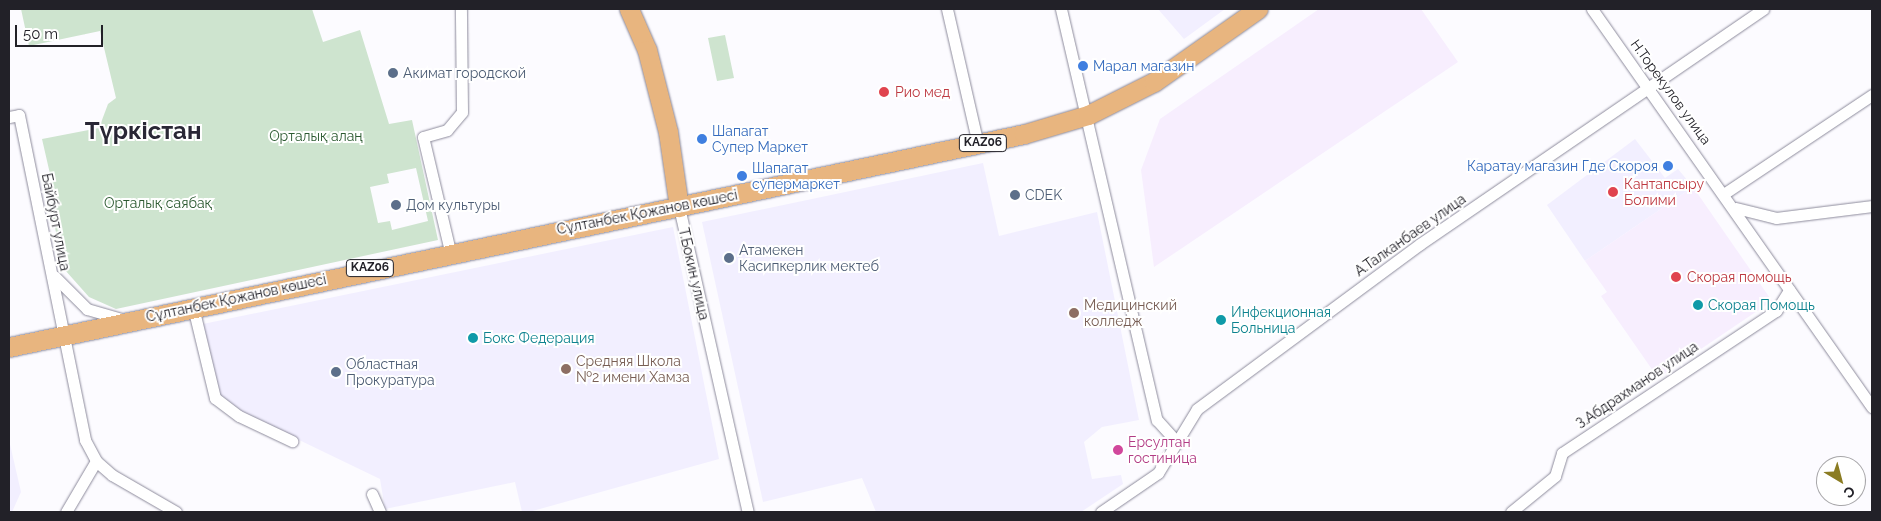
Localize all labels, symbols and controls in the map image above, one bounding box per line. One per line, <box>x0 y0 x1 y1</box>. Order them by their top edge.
scale bar <box>18 15 105 47</box>
text: 50 m <box>23 25 58 43</box>
street label: Н.Торекулов улица <box>1627 36 1715 148</box>
place label: Марал магазин <box>1093 58 1194 74</box>
marker: Марал магазин <box>1077 60 1089 72</box>
place label: Акимат городской <box>403 65 526 81</box>
marker: Акимат городской <box>387 67 399 79</box>
place label: Рио мед <box>895 84 950 100</box>
marker: Рио мед <box>877 85 891 99</box>
district label: Түркістан <box>85 117 201 145</box>
place label: Шапагат Супер Маркет <box>712 123 808 156</box>
park label: Орталық алаң <box>269 128 363 144</box>
marker: Шапагат Супер Маркет <box>696 133 708 145</box>
road number: KАZ06 <box>958 134 1008 152</box>
place label: Каратау магазин Где Скороя <box>1467 158 1658 174</box>
place label: Шапагат супермаркет <box>752 160 840 192</box>
marker: Каратау магазин Где Скороя <box>1662 160 1674 172</box>
marker: Шапагат супермаркет <box>736 170 748 182</box>
street label: Байбурт улица <box>38 172 74 272</box>
place label: Кантапсыру Болими <box>1624 176 1704 208</box>
marker: Кантапсыру Болими <box>1606 185 1620 199</box>
street label: Сұлтанбек Қожанов көшесі <box>555 186 739 238</box>
place label: CDEK <box>1025 187 1062 203</box>
marker: CDEK <box>1009 189 1021 201</box>
street label: А.Талканбаев улица <box>1351 190 1469 280</box>
park label: Орталық саябақ <box>104 195 212 211</box>
place label: Дом культуры <box>406 197 500 213</box>
marker: Дом культуры <box>390 199 402 211</box>
street label: Т.Бокин улица <box>675 226 713 322</box>
place label: Атамекен Касипкерлик мектеб <box>739 242 879 274</box>
marker: Атамекен Касипкерлик мектеб <box>723 252 735 264</box>
road number: KАZ06 <box>345 258 395 278</box>
place label: Скорая помощь <box>1687 269 1792 285</box>
marker: Скорая помощь <box>1669 270 1683 284</box>
street label: Сұлтанбек Қожанов көшесі <box>144 271 328 325</box>
place label: Медицинский колледж <box>1084 297 1177 330</box>
place label: Скорая Помощь <box>1708 297 1815 313</box>
marker: Скорая Помощь <box>1692 299 1704 311</box>
place label: Инфекционная Больница <box>1231 304 1331 336</box>
marker: Медицинский колледж <box>1068 307 1080 319</box>
marker: Инфекционная Больница <box>1215 314 1227 326</box>
place label: Бокс Федерация <box>483 330 594 346</box>
marker: Бокс Федерация <box>467 332 479 344</box>
street label: З.Абдрахманов улица <box>1573 338 1701 432</box>
place label: Средняя Школа №2 имени Хамза <box>576 353 690 386</box>
place label: Областная Прокуратура <box>346 356 435 388</box>
marker: Средняя Школа №2 имени Хамза <box>560 363 572 375</box>
marker: Областная Прокуратура <box>330 366 342 378</box>
place label: Ерсултан гостиница <box>1128 434 1197 467</box>
marker: Ерсултан гостиница <box>1112 444 1124 456</box>
north arrow <box>1816 456 1866 506</box>
text: С <box>1841 483 1858 501</box>

